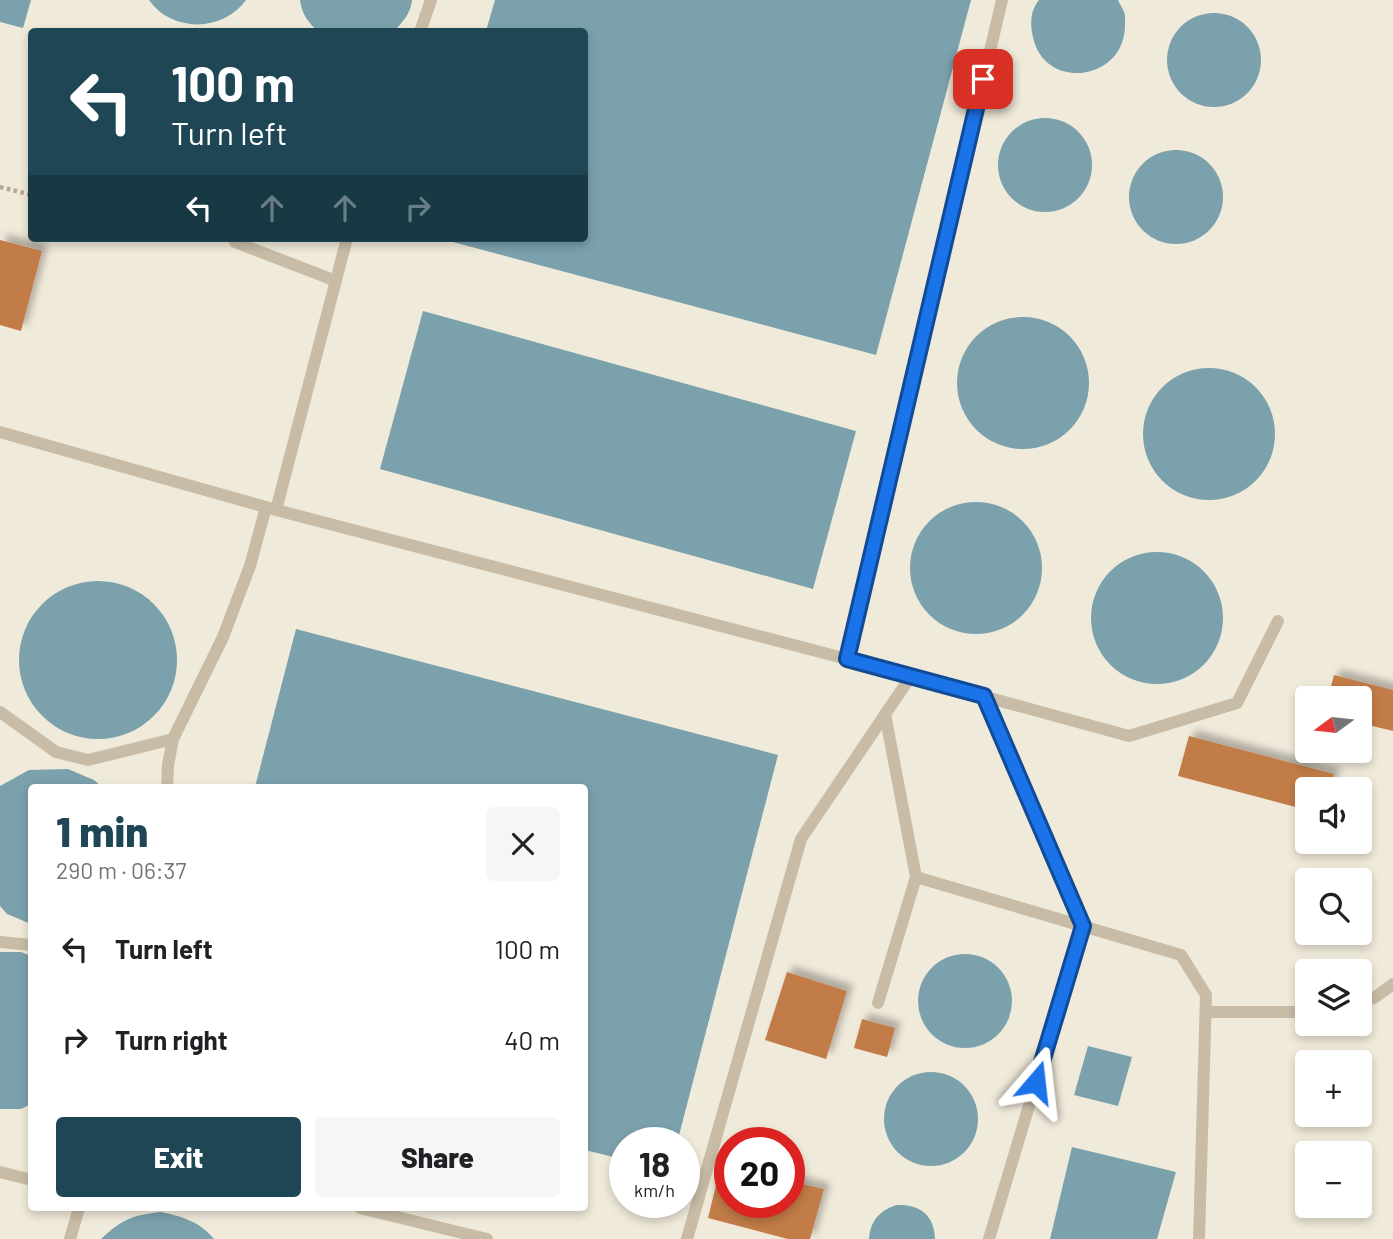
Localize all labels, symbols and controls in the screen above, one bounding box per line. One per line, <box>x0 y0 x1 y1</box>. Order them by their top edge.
pin <box>953 49 1013 109</box>
text: 100 m <box>171 53 295 112</box>
icon: left <box>56 56 147 147</box>
icon: arrive <box>964 60 1002 98</box>
text: Turn left <box>171 113 288 151</box>
icon: left <box>180 189 218 227</box>
icon: ahead <box>253 189 291 227</box>
icon: ahead <box>326 189 364 227</box>
icon: right <box>399 189 437 227</box>
north arrow <box>1295 686 1372 763</box>
map controls <box>1295 686 1372 1218</box>
button: sound <box>1295 777 1372 854</box>
text: 1 min <box>56 805 148 855</box>
button: close <box>486 807 560 881</box>
text: 290 m · 06:37 <box>56 856 186 884</box>
button: search <box>1295 868 1372 945</box>
icon: left <box>56 930 94 968</box>
text: Turn left <box>115 933 213 964</box>
text: 100 m <box>495 933 560 964</box>
button: layers <box>1295 959 1372 1036</box>
icon: right <box>56 1021 94 1059</box>
text: Turn right <box>115 1024 228 1055</box>
text: 40 m <box>504 1024 560 1055</box>
position arrow <box>999 1045 1073 1119</box>
button: + <box>1295 1050 1372 1127</box>
button: Exit <box>56 1117 301 1197</box>
button: Share <box>315 1117 560 1197</box>
speed limit sign: 20 <box>714 1127 805 1218</box>
button: − <box>1295 1141 1372 1218</box>
text: 18 <box>639 1142 670 1184</box>
text: km/h <box>634 1179 675 1201</box>

